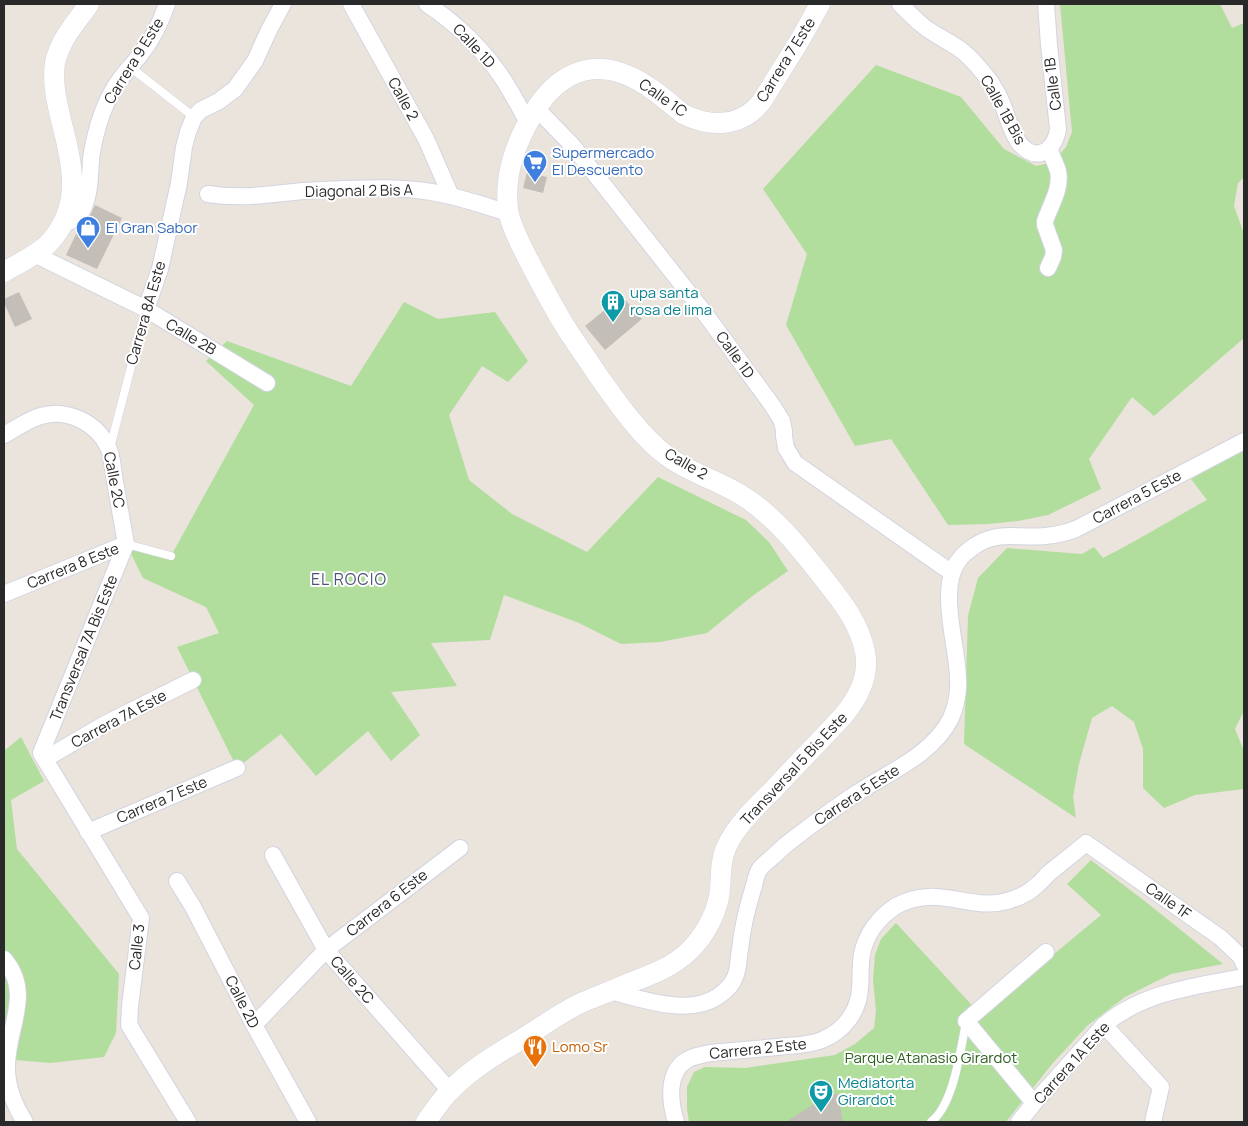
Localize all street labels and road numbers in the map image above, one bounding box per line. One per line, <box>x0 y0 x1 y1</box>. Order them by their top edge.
street label: Carrera 9 Este <box>99 13 169 108</box>
street label: Carrera 7 Este <box>751 13 820 106</box>
street label: Calle 1D <box>448 19 500 72</box>
street label: Calle 1B <box>1039 57 1066 112</box>
street label: Calle 1B Bis <box>976 71 1031 148</box>
street label: Calle 2 <box>383 73 424 124</box>
street label: Calle 1C <box>635 73 692 122</box>
street label: Diagonal 2 Bis A <box>305 179 414 202</box>
street label: Carrera 8A Este <box>121 258 170 367</box>
street label: Calle 2B <box>162 313 220 360</box>
street label: Calle 1D <box>711 327 760 383</box>
street label: Calle 2 <box>661 443 712 484</box>
street label: Calle 2C <box>99 450 130 510</box>
street label: Carrera 5 Este <box>1089 464 1185 529</box>
street label: Carrera 8 Este <box>24 537 122 594</box>
street label: Transversal 7A Bis Este <box>45 571 123 724</box>
street label: Carrera 7A Este <box>67 684 170 753</box>
street label: Transversal 5 Bis Este <box>735 707 852 830</box>
street label: Carrera 5 Este <box>810 759 904 830</box>
street label: Carrera 7 Este <box>113 771 210 828</box>
street label: Carrera 6 Este <box>342 864 432 941</box>
street label: Calle 1F <box>1141 877 1196 924</box>
street label: Calle 3 <box>124 923 149 971</box>
street label: Calle 2C <box>326 951 379 1008</box>
street label: Calle 2D <box>220 972 265 1032</box>
street label: Carrera 1A Este <box>1029 1017 1114 1108</box>
street label: Carrera 2 Este <box>708 1033 808 1064</box>

